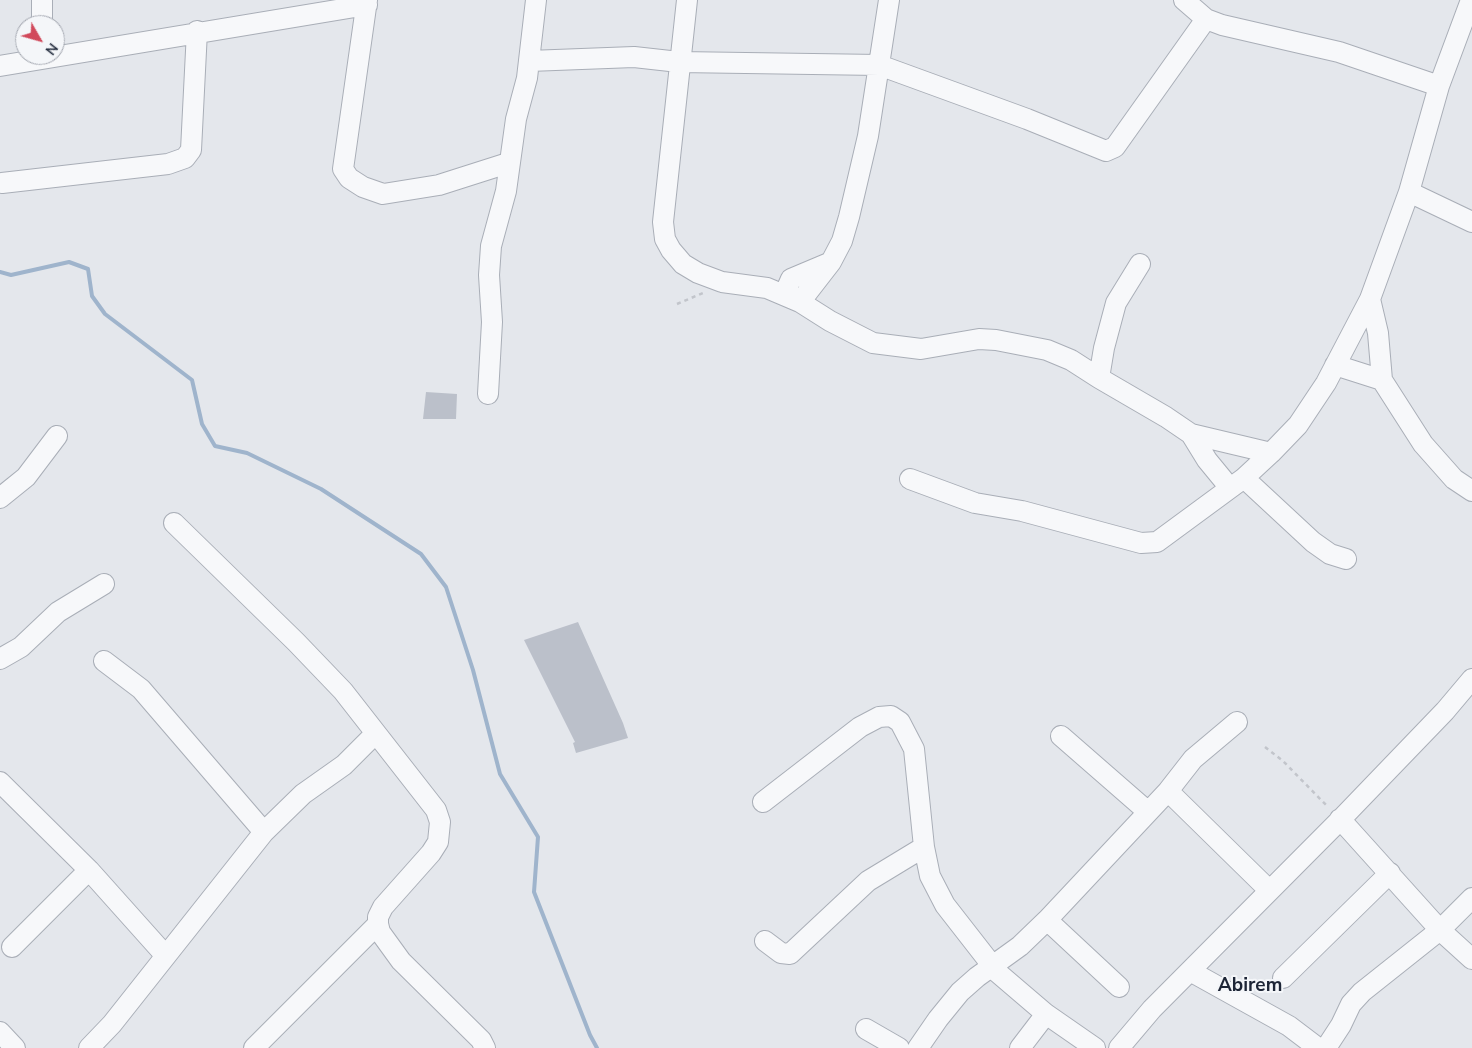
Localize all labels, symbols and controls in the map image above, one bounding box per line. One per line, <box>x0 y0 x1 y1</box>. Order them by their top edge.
north arrow <box>15 15 65 65</box>
text: N <box>41 39 62 59</box>
district label: Abirem <box>1218 975 1282 997</box>

